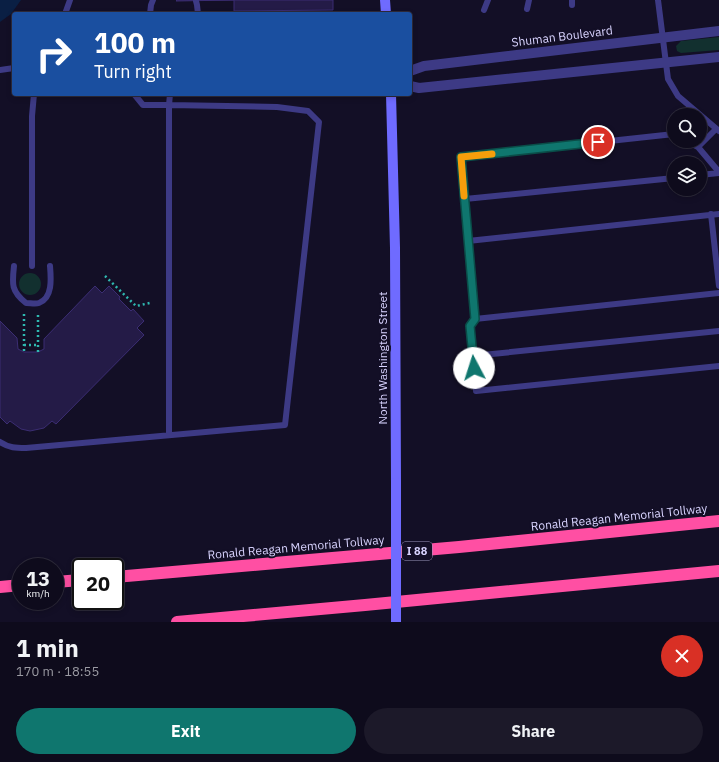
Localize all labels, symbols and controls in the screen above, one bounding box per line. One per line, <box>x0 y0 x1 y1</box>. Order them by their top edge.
street label: Shuman Boulevard <box>511 22 613 50</box>
text: 100 m <box>94 24 176 61</box>
icon: right <box>28 28 80 80</box>
text: Turn right <box>94 60 172 83</box>
map controls <box>667 108 707 196</box>
button: search <box>667 108 707 148</box>
pin <box>581 125 615 159</box>
icon: arrive <box>587 131 609 153</box>
button: layers <box>667 156 707 196</box>
street label: North Washington Street <box>375 292 390 424</box>
position arrow <box>453 347 495 389</box>
street label: Ronald Reagan Memorial Tollway <box>530 500 708 534</box>
street label: Ronald Reagan Memorial Tollway <box>207 532 385 562</box>
road number: I 88 <box>402 542 432 560</box>
speed limit sign: 20 <box>72 558 124 610</box>
text: 13 <box>26 565 50 592</box>
text: km/h <box>26 587 50 600</box>
text: 1 min <box>16 632 79 664</box>
button: close <box>661 635 703 677</box>
text: 170 m · 18:55 <box>16 663 99 680</box>
button: Exit <box>16 708 356 754</box>
button: Share <box>364 708 703 754</box>

